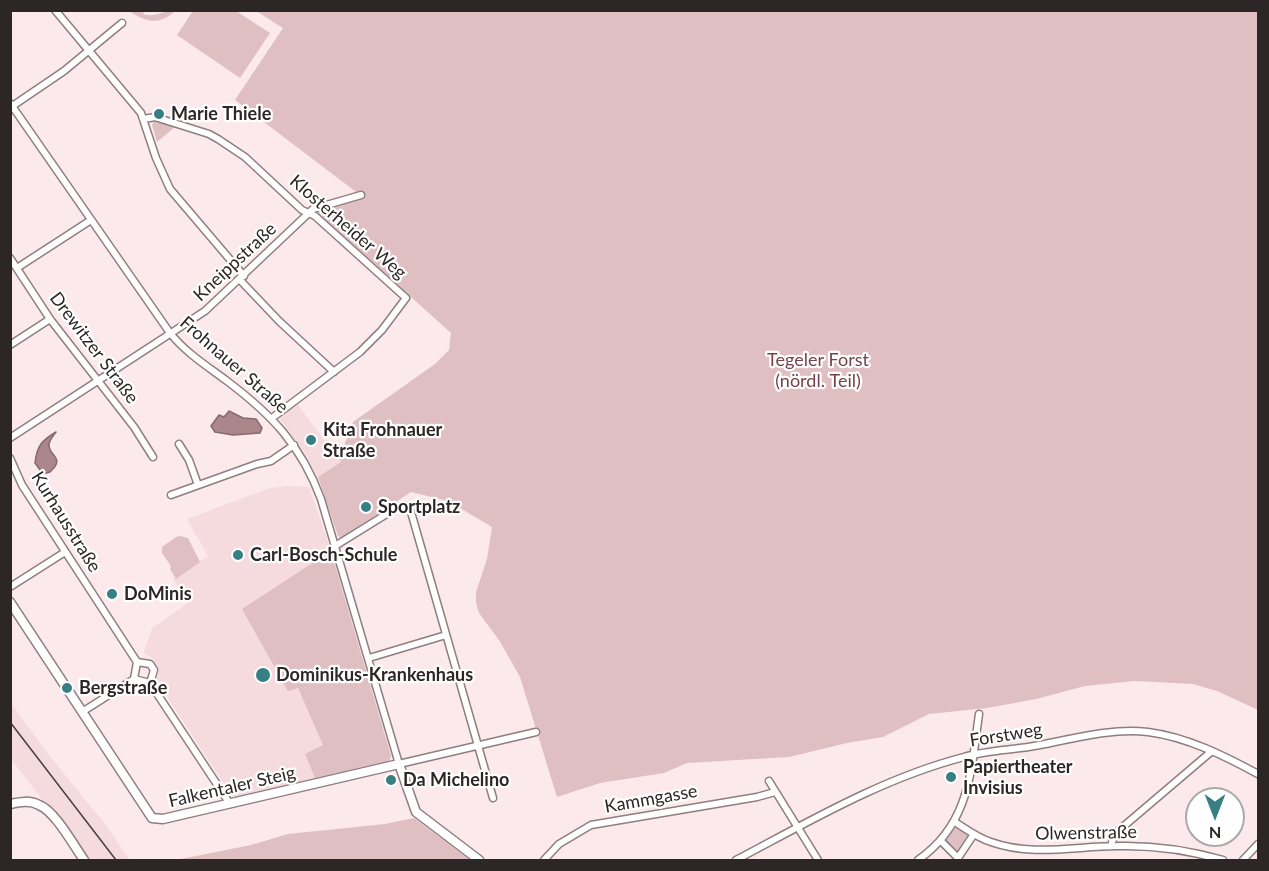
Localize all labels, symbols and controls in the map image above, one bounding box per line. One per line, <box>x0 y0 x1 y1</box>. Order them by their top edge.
place label: Marie Thiele <box>171 103 271 125</box>
marker: Marie Thiele <box>152 107 166 121</box>
street label: Klosterheider Weg <box>285 170 411 284</box>
street label: Kneippstraße <box>189 218 281 306</box>
street label: Drewitzer Straße <box>45 288 143 408</box>
street label: Frohnauer Straße <box>175 312 293 418</box>
park label: Tegeler Forst (nördl. Teil) <box>767 349 869 392</box>
place label: Kita Frohnauer Straße <box>323 419 442 462</box>
marker: Kita Frohnauer Straße <box>304 433 318 447</box>
street label: Kurhausstraße <box>27 468 105 576</box>
place label: Sportplatz <box>378 496 460 518</box>
marker: Sportplatz <box>359 500 373 514</box>
place label: Carl-Bosch-Schule <box>250 544 397 566</box>
marker: Carl-Bosch-Schule <box>231 548 245 562</box>
place label: DoMinis <box>124 583 192 605</box>
marker: DoMinis <box>105 587 119 601</box>
place label: Dominikus-Krankenhaus <box>276 664 473 686</box>
marker: Dominikus-Krankenhaus <box>254 666 272 684</box>
place label: Bergstraße <box>79 677 167 699</box>
marker: Bergstraße <box>60 681 74 695</box>
street label: Forstweg <box>968 719 1044 751</box>
place label: Papiertheater Invisius <box>963 756 1073 798</box>
street label: Falkentaler Steig <box>167 762 297 812</box>
place label: Da Michelino <box>403 769 509 791</box>
marker: Papiertheater Invisius <box>944 770 958 784</box>
marker: Da Michelino <box>384 773 398 787</box>
street label: Kammgasse <box>603 780 699 818</box>
north arrow <box>1185 787 1245 847</box>
street label: Olwenstraße <box>1035 821 1137 845</box>
text: N <box>1209 824 1221 843</box>

